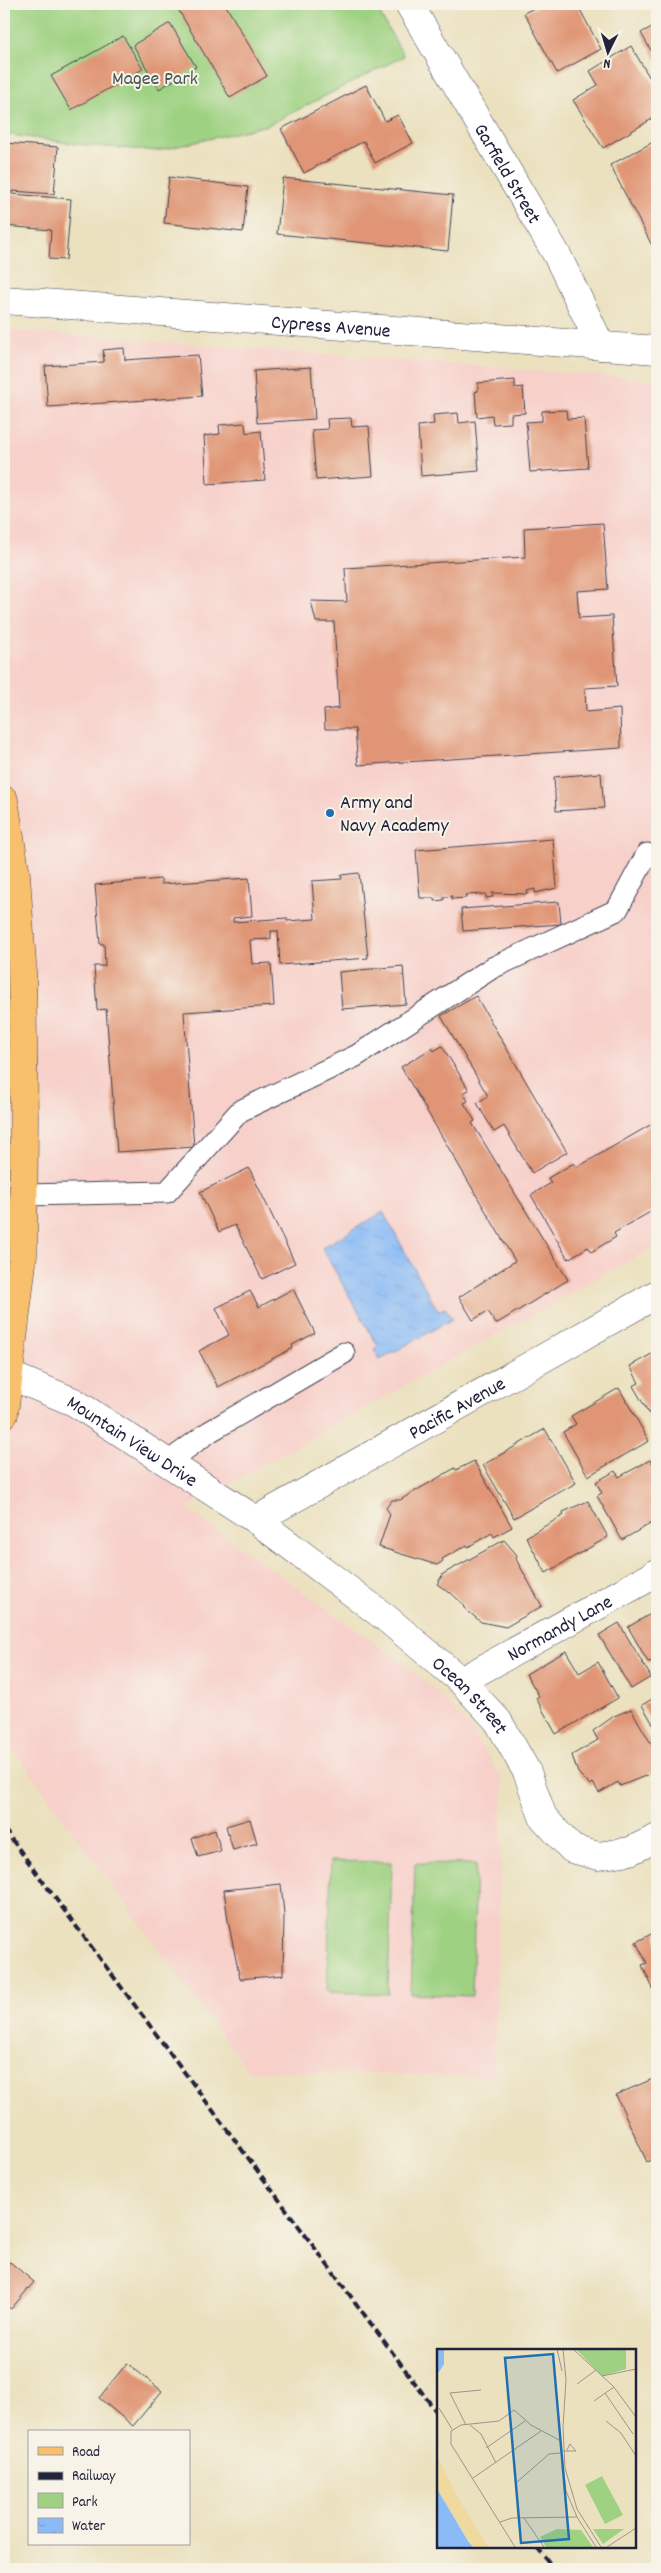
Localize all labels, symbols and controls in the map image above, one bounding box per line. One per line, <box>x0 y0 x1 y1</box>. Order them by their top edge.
north arrow <box>584 28 634 78</box>
text: N <box>603 53 611 73</box>
park label: Magee Park <box>112 66 198 94</box>
street label: Garfield Street <box>465 119 547 230</box>
street label: Cypress Avenue <box>270 310 392 347</box>
place label: Army and Navy Academy <box>340 790 450 841</box>
marker: Army and Navy Academy <box>324 807 336 819</box>
street label: Pacific Avenue <box>404 1371 511 1448</box>
street label: Mountain View Drive <box>60 1390 202 1496</box>
street label: Normandy Lane <box>503 1589 618 1670</box>
street label: Ocean Street <box>424 1651 514 1740</box>
inset map <box>437 2349 636 2548</box>
legend <box>28 2430 190 2546</box>
text: Road <box>72 2442 100 2464</box>
text: Railway <box>72 2466 116 2488</box>
text: Park <box>72 2492 98 2514</box>
text: Water <box>72 2516 106 2538</box>

